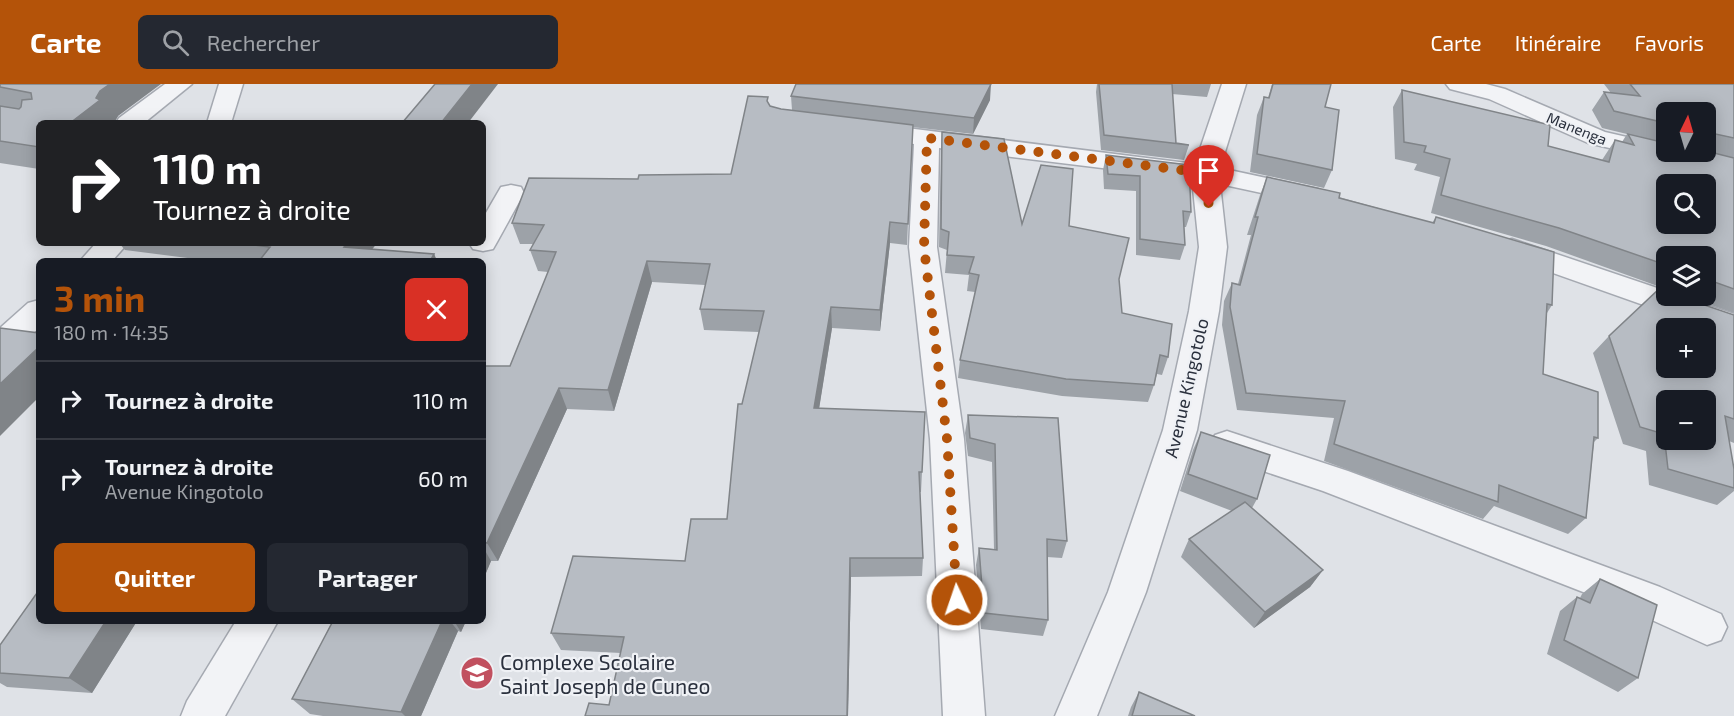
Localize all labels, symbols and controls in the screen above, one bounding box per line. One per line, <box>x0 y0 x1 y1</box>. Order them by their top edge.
search box <box>138 15 558 69</box>
text: Carte <box>30 25 102 59</box>
icon: search <box>159 26 192 59</box>
text: Rechercher <box>207 29 320 55</box>
text: Carte <box>1430 30 1482 55</box>
text: Itinéraire <box>1515 30 1601 55</box>
text: Favoris <box>1634 30 1704 55</box>
north arrow <box>1656 102 1716 162</box>
map controls <box>1656 102 1716 450</box>
street label: Manenga <box>1544 108 1610 148</box>
text: 110 m <box>153 142 262 192</box>
icon: right <box>54 144 132 222</box>
pin <box>1183 145 1234 207</box>
icon: arrive <box>1192 154 1225 187</box>
button: search <box>1656 174 1716 234</box>
text: Tournez à droite <box>153 193 351 225</box>
button: layers <box>1656 246 1716 306</box>
text: 3 min <box>54 276 145 319</box>
button: close <box>405 278 468 341</box>
street label: Avenue Kingotolo <box>1159 316 1213 460</box>
button: + <box>1656 318 1716 378</box>
text: 180 m · 14:35 <box>54 320 169 344</box>
icon: right <box>54 384 87 417</box>
text: Tournez à droite <box>105 387 274 413</box>
text: 110 m <box>413 387 468 413</box>
button: − <box>1656 390 1716 450</box>
text: Tournez à droite <box>105 453 274 479</box>
icon: right <box>54 462 87 495</box>
text: 60 m <box>418 465 468 491</box>
text: Avenue Kingotolo <box>105 479 264 503</box>
button: Quitter <box>54 543 255 612</box>
button: Partager <box>267 543 468 612</box>
position arrow <box>925 568 989 632</box>
place label: Complexe Scolaire Saint Joseph de Cuneo <box>500 649 710 698</box>
school or university icon: Complexe Scolaire Saint Joseph de Cuneo <box>459 655 495 691</box>

